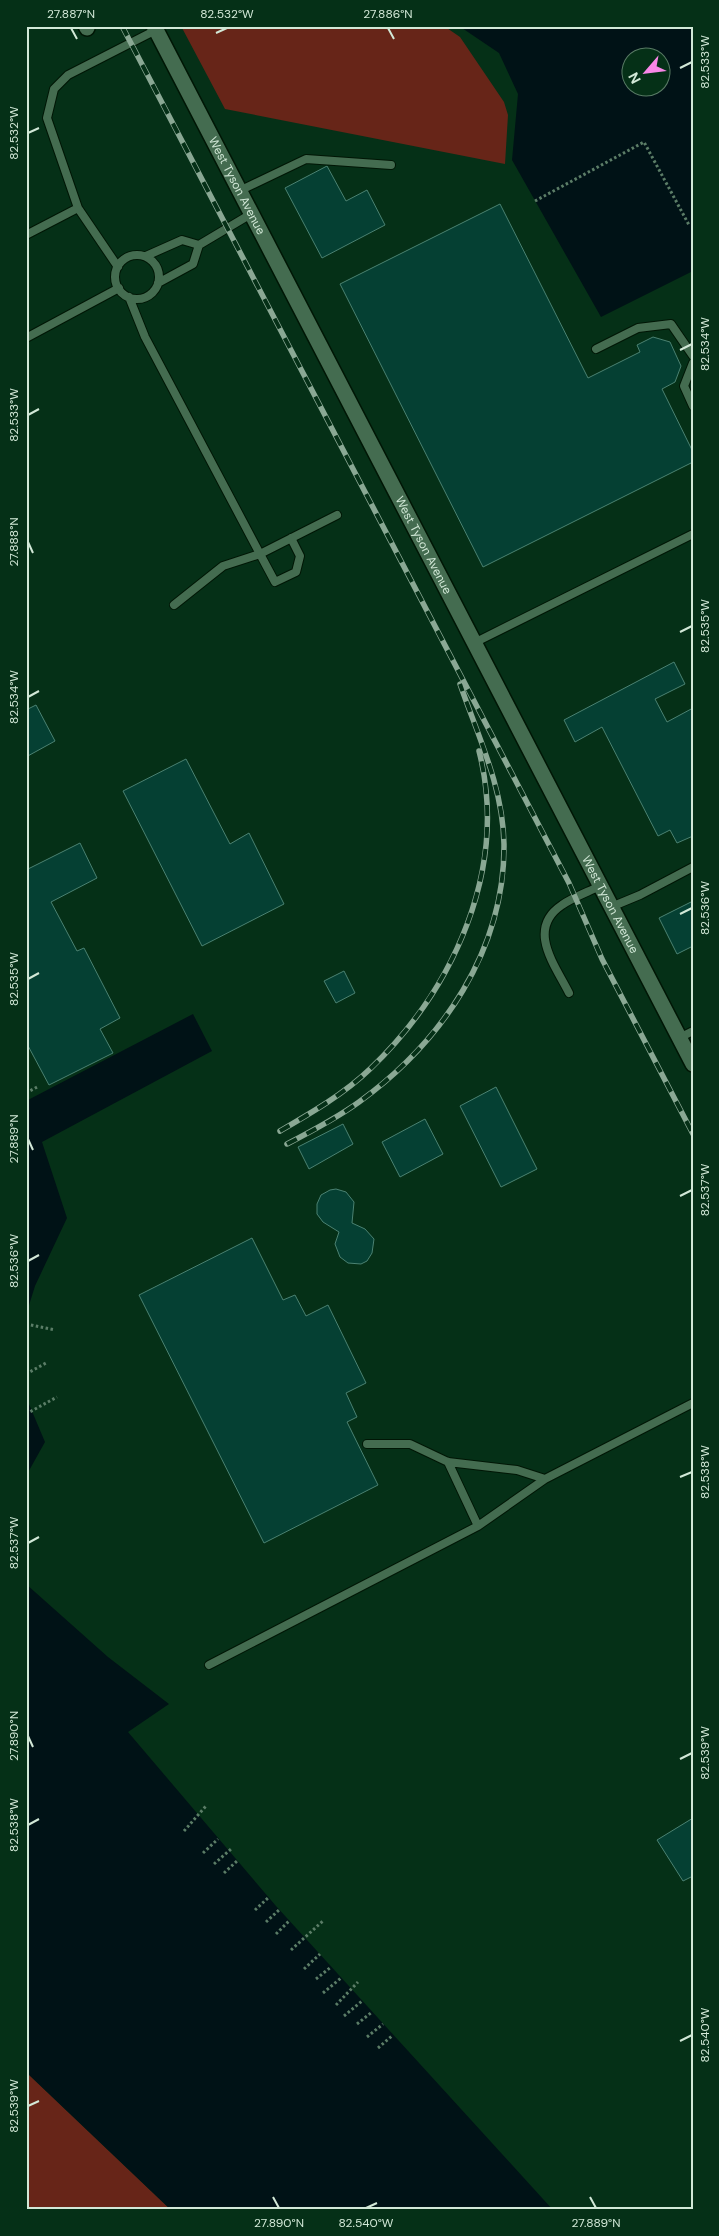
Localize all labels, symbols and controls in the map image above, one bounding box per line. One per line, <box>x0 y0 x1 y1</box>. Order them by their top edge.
text: 27.887°N <box>47 6 95 22</box>
text: 82.532°W <box>200 6 254 22</box>
text: 27.886°N <box>363 6 413 22</box>
text: 82.533°W <box>697 35 713 89</box>
north arrow <box>622 48 672 98</box>
text: N <box>624 69 645 87</box>
text: 82.532°W <box>6 106 22 160</box>
street label: West Tyson Avenue <box>205 134 269 238</box>
text: 82.534°W <box>697 317 713 371</box>
text: 82.533°W <box>6 388 22 442</box>
street label: West Tyson Avenue <box>392 494 456 597</box>
text: 27.888°N <box>6 517 22 567</box>
text: 82.535°W <box>697 599 713 653</box>
text: 82.534°W <box>6 670 22 724</box>
street label: West Tyson Avenue <box>578 853 642 956</box>
text: 82.536°W <box>697 881 713 935</box>
text: 82.535°W <box>6 952 22 1006</box>
text: 27.889°N <box>6 1115 22 1163</box>
text: 82.537°W <box>697 1163 713 1216</box>
text: 82.536°W <box>6 1234 22 1288</box>
text: 82.538°W <box>697 1445 713 1499</box>
text: 82.537°W <box>6 1516 22 1569</box>
text: 27.890°N <box>6 1711 22 1761</box>
text: 82.539°W <box>697 1726 713 1780</box>
text: 82.538°W <box>6 1798 22 1852</box>
text: 82.540°W <box>697 2007 713 2062</box>
text: 82.539°W <box>6 2079 22 2133</box>
text: 27.890°N <box>254 2215 304 2231</box>
text: 82.540°W <box>339 2215 394 2231</box>
text: 27.889°N <box>572 2215 620 2231</box>

